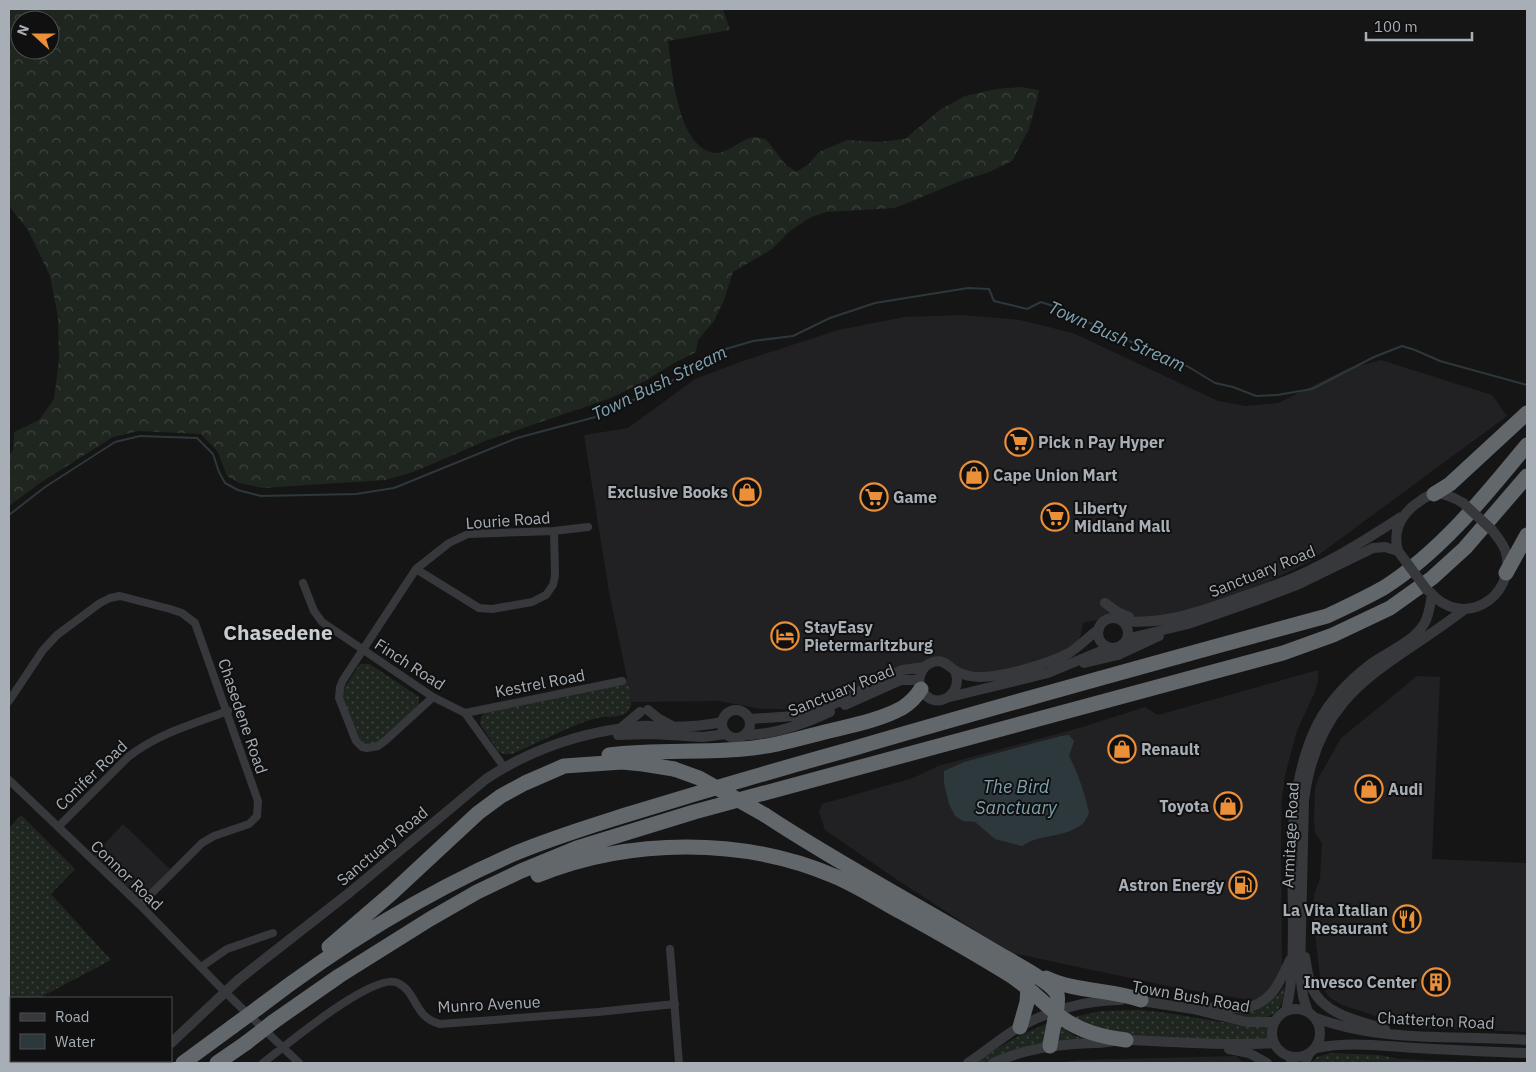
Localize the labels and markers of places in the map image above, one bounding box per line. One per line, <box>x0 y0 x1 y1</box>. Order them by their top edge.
supermarket icon: Pick n Pay Hyper <box>1004 427 1034 457</box>
place label: Pick n Pay Hyper <box>1038 432 1165 452</box>
shop icon: Cape Union Mart <box>959 460 989 490</box>
place label: Cape Union Mart <box>993 465 1117 485</box>
shop icon: Exclusive Books <box>732 477 762 507</box>
place label: Exclusive Books <box>607 482 728 502</box>
supermarket icon: Game <box>859 482 889 512</box>
place label: Game <box>893 487 937 507</box>
place label: Liberty Midland Mall <box>1074 498 1170 536</box>
supermarket icon: Liberty Midland Mall <box>1040 502 1070 532</box>
place label: StayEasy Pietermaritzburg <box>804 617 933 655</box>
hotel icon: StayEasy Pietermaritzburg <box>770 621 800 651</box>
shop icon: Renault <box>1107 734 1137 764</box>
place label: Renault <box>1141 739 1200 759</box>
shop icon: Audi <box>1354 774 1384 804</box>
place label: Audi <box>1388 779 1423 799</box>
shop icon: Toyota <box>1213 791 1243 821</box>
place label: Toyota <box>1159 796 1209 816</box>
fuel station icon: Astron Energy <box>1228 870 1258 900</box>
place label: Astron Energy <box>1118 875 1224 895</box>
place label: La Vita Italian Resaurant <box>1282 900 1388 938</box>
restaurant icon: La Vita Italian Resaurant <box>1392 904 1422 934</box>
building icon: Invesco Center <box>1421 967 1451 997</box>
place label: Invesco Center <box>1304 972 1418 992</box>

